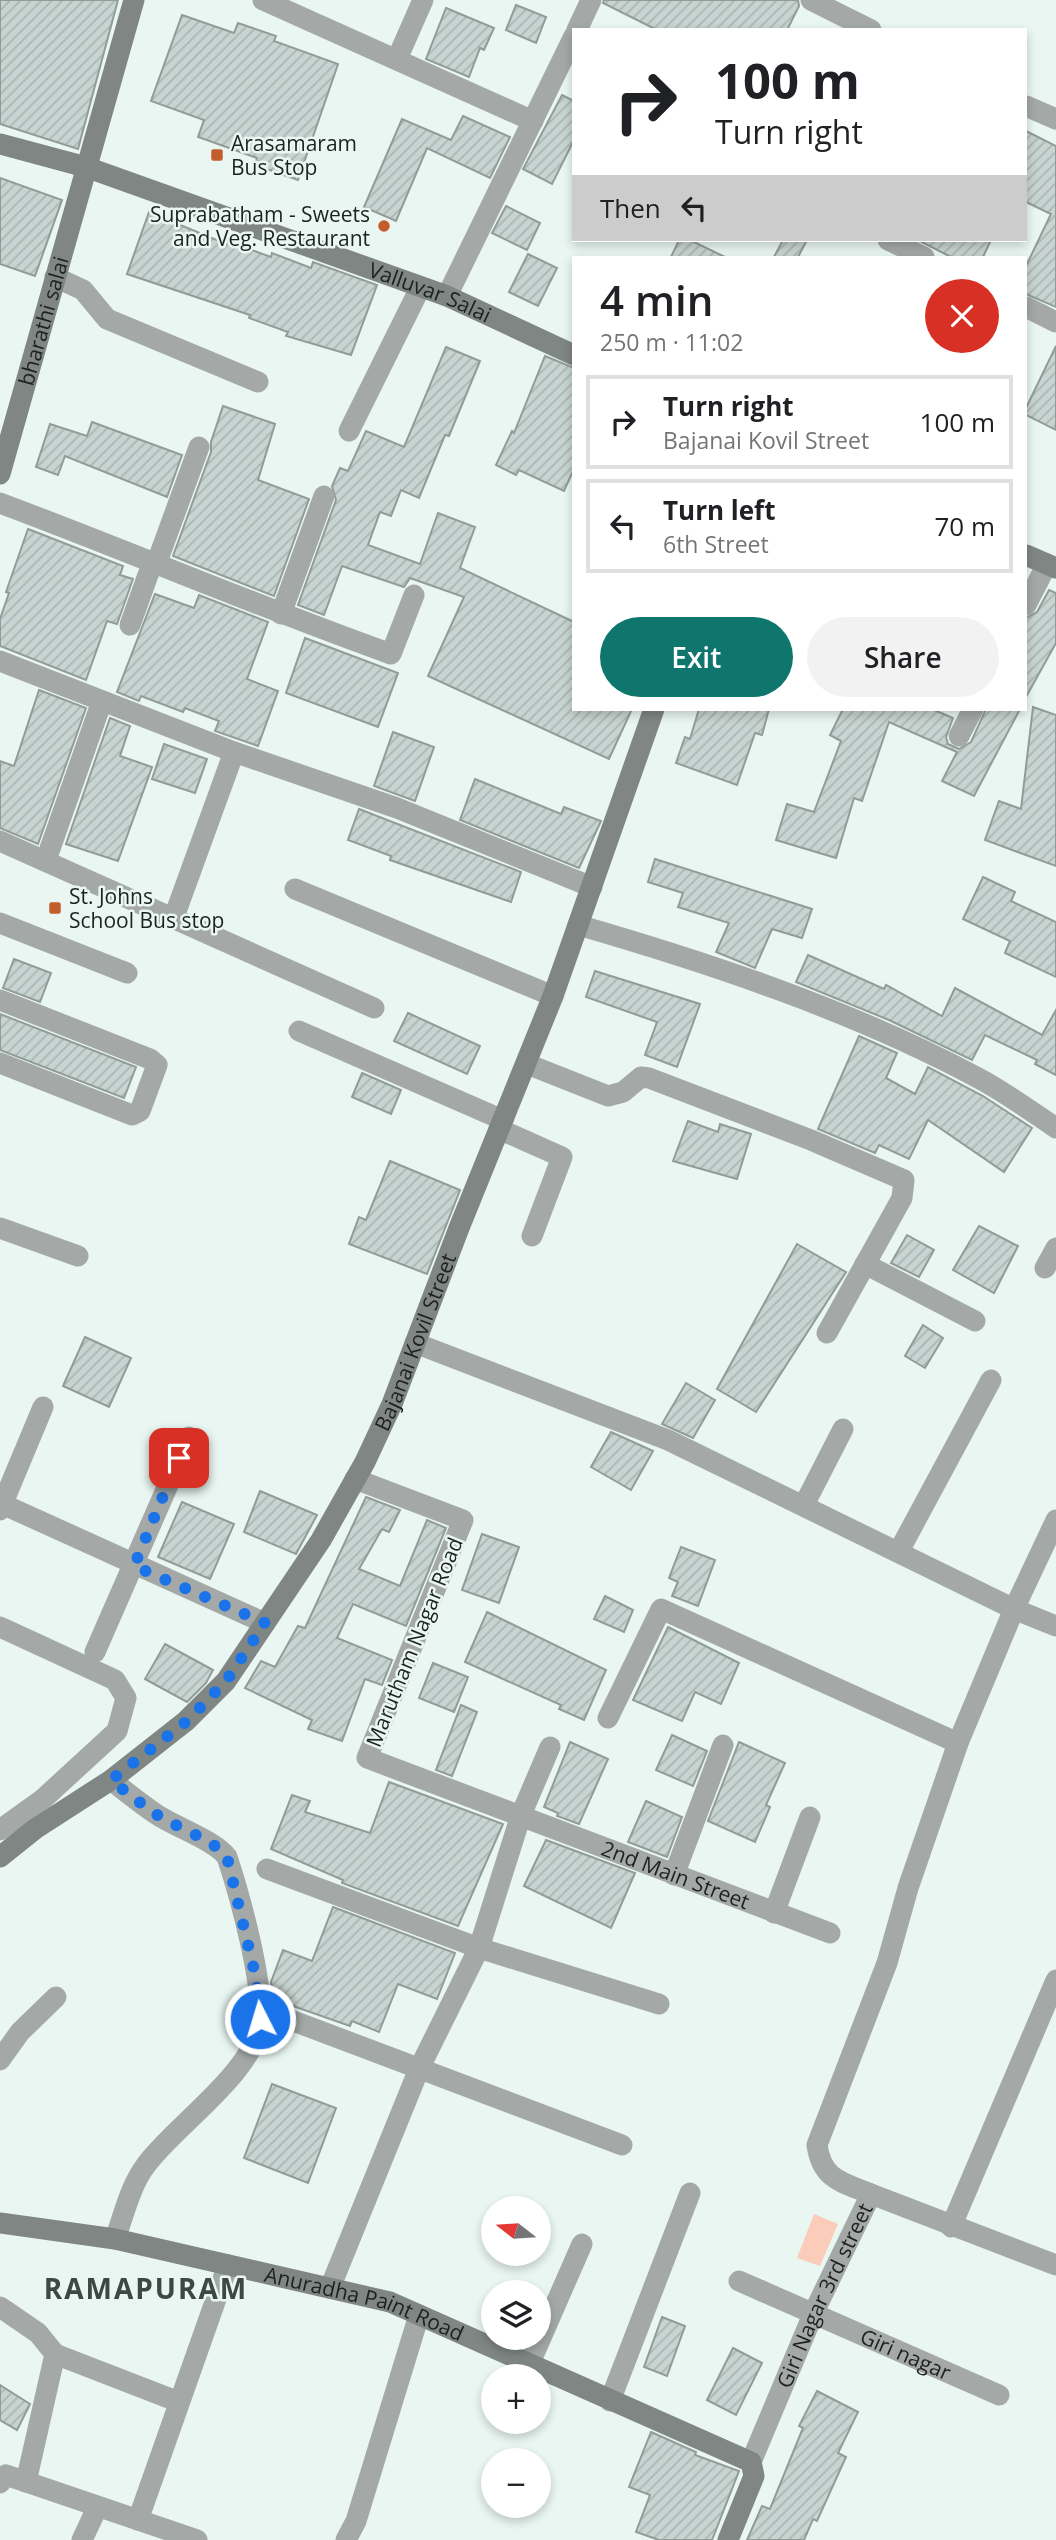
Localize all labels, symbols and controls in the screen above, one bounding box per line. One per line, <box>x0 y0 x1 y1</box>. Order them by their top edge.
text: 100 m <box>715 47 860 113</box>
icon: right <box>600 56 691 147</box>
text: Turn right <box>715 110 863 153</box>
place label: Arasamaram Bus Stop <box>231 129 357 181</box>
marker: Arasamaram Bus Stop <box>209 147 225 163</box>
icon: left <box>675 189 713 227</box>
text: Then <box>600 190 661 226</box>
place label: Suprabatham - Sweets and Veg. Restaurant <box>150 200 370 252</box>
marker: Suprabatham - Sweets and Veg. Restaurant <box>376 218 392 234</box>
street label: bharathi salai <box>12 253 75 389</box>
street label: Valluvar Salai <box>365 255 496 329</box>
text: 4 min <box>600 271 713 328</box>
button: close <box>925 279 999 353</box>
text: 250 m · 11:02 <box>600 326 743 358</box>
text: Turn right <box>663 388 794 424</box>
icon: right <box>604 403 642 441</box>
text: 100 m <box>920 404 995 440</box>
text: Bajanai Kovil Street <box>663 424 869 456</box>
text: Turn left <box>663 492 775 528</box>
icon: left <box>604 507 642 545</box>
text: 70 m <box>934 508 995 544</box>
text: 6th Street <box>663 528 769 560</box>
button: Exit <box>600 617 793 697</box>
button: Share <box>807 617 999 697</box>
place label: St. Johns School Bus stop <box>69 882 224 934</box>
marker: St. Johns School Bus stop <box>47 900 63 916</box>
street label: Bajanai Kovil Street <box>368 1249 462 1435</box>
pin <box>149 1428 209 1488</box>
icon: arrive <box>160 1439 198 1477</box>
street label: Marutham Nagar Road <box>359 1533 469 1751</box>
street label: 2nd Main Street <box>598 1834 754 1915</box>
position arrow <box>223 1982 297 2056</box>
north arrow <box>481 2196 551 2266</box>
map controls <box>481 2196 551 2518</box>
street label: Giri Nagar 3rd street <box>770 2198 879 2392</box>
street label: Anuradha Paint Road <box>262 2260 469 2347</box>
district label: RAMAPURAM <box>44 2269 248 2307</box>
button: layers <box>481 2280 551 2350</box>
street label: Giri nagar <box>856 2322 956 2386</box>
button: + <box>481 2364 551 2434</box>
button: − <box>481 2448 551 2518</box>

